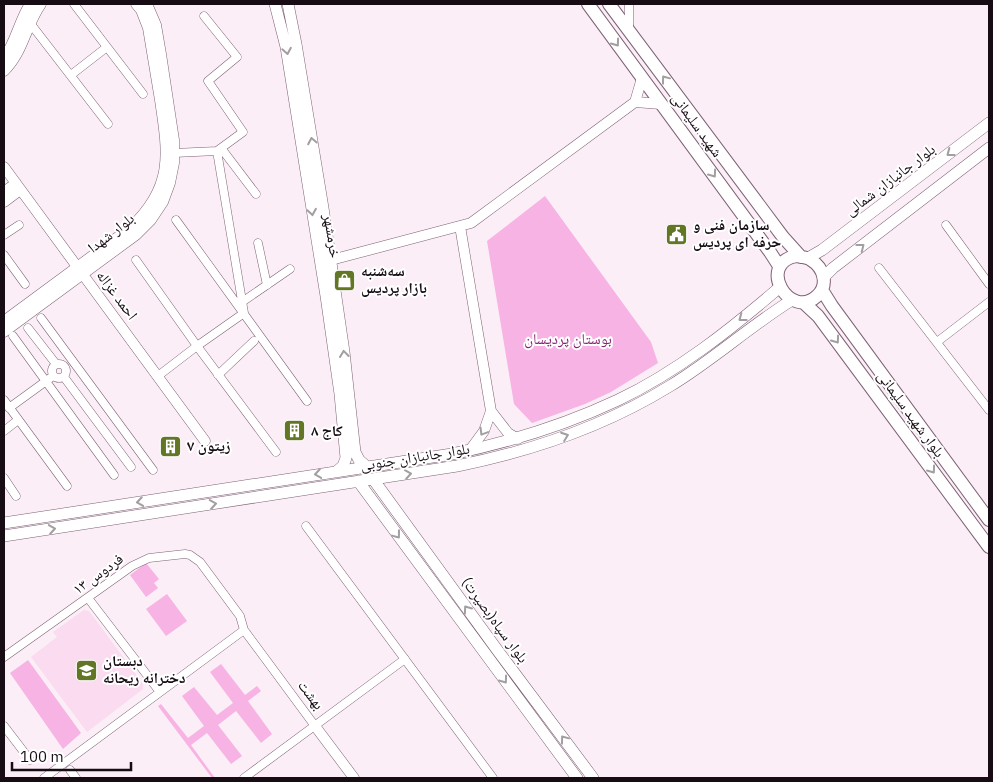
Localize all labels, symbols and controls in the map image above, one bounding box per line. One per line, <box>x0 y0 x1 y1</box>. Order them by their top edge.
one-way arrow <box>611 37 619 46</box>
one-way arrow <box>281 47 291 55</box>
one-way arrow <box>662 75 671 85</box>
street label: شهید سلیمانی <box>667 89 727 161</box>
one-way arrow <box>307 137 318 146</box>
street label: بلوار جانبازان شمالی <box>841 139 939 221</box>
one-way arrow <box>946 147 956 156</box>
one-way arrow <box>707 168 716 178</box>
one-way arrow <box>307 207 317 216</box>
street label: بلوار شهدا <box>84 208 138 257</box>
street label: خرمشهر <box>319 212 345 260</box>
place label: سازمان فنی و حرفه ای پردیس <box>693 215 782 251</box>
public building icon: سازمان فنی و حرفه ای پردیس <box>665 222 689 246</box>
one-way arrow <box>855 244 865 253</box>
place label: سه‌شنبه بازار پردیس <box>361 261 427 297</box>
street label: احمد غزاله <box>93 266 142 323</box>
shop icon: سه‌شنبه بازار پردیس <box>333 268 357 292</box>
one-way arrow <box>739 312 748 321</box>
park label: بوستان پردیسان <box>524 329 612 349</box>
one-way arrow <box>830 334 838 343</box>
one-way arrow <box>339 349 350 357</box>
street label: بلوار شهید سلیمانی <box>873 367 949 461</box>
building icon: کاج ۸ <box>283 419 307 443</box>
place label: کاج ۸ <box>311 421 343 440</box>
one-way arrow <box>479 427 489 436</box>
one-way arrow <box>561 432 569 442</box>
building icon: زیتون ۷ <box>159 434 183 458</box>
place label: زیتون ۷ <box>187 436 231 455</box>
street label: بلوار جانبازان جنوبی <box>359 438 471 476</box>
one-way arrow <box>926 464 935 474</box>
one-way arrow <box>314 469 322 479</box>
one-way arrow <box>403 469 412 479</box>
one-way arrow <box>136 496 144 507</box>
one-way arrow <box>209 499 217 510</box>
one-way arrow <box>48 524 56 535</box>
one-way arrow <box>391 529 400 539</box>
street label: فردوس ۱۳ <box>69 549 127 599</box>
street label: بلوار سپاه(بصیرت) <box>458 573 533 667</box>
one-way arrow <box>464 605 473 615</box>
place label: دبستان دخترانه ریحانه <box>103 651 186 687</box>
school or university icon: دبستان دخترانه ریحانه <box>75 658 99 682</box>
one-way arrow <box>499 674 507 683</box>
street label: بهشت <box>294 676 329 713</box>
one-way arrow <box>561 735 570 745</box>
scale bar <box>12 740 131 772</box>
text: 100 m <box>20 747 64 766</box>

